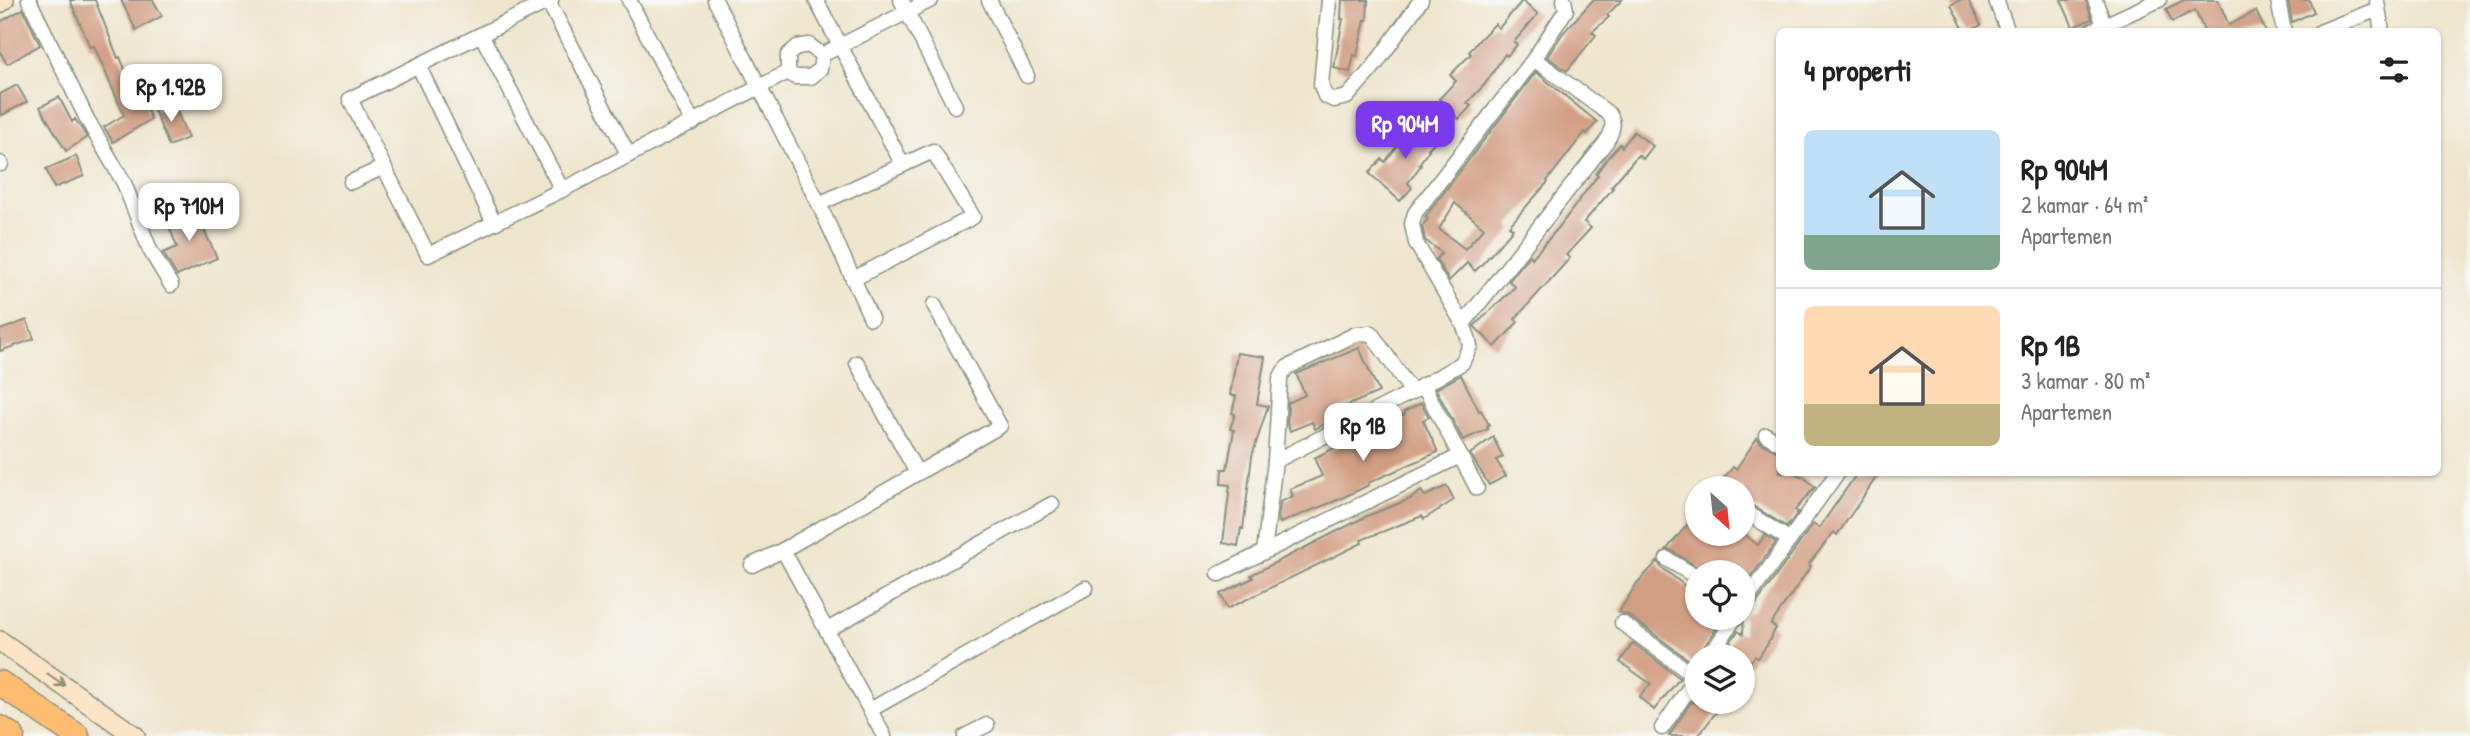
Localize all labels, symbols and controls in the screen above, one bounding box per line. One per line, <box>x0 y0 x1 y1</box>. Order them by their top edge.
text: 4 properti <box>1804 50 1912 90</box>
icon: filters <box>2375 51 2413 89</box>
pin: Rp 1.92B <box>99 64 243 124</box>
text: Rp 1.92B <box>136 71 206 102</box>
pin: Rp 904M <box>1340 102 1470 161</box>
text: Rp 904M <box>1372 108 1438 139</box>
text: Rp 904M <box>2021 149 2108 189</box>
icon: home <box>1860 158 1944 242</box>
pin: Rp 710M <box>124 184 254 243</box>
text: 2 kamar · 64 m² <box>2021 189 2148 220</box>
text: Rp 710M <box>154 190 224 221</box>
text: Apartemen <box>2021 220 2112 251</box>
text: Rp 1B <box>2021 325 2080 365</box>
icon: home <box>1860 334 1944 418</box>
text: 3 kamar · 80 m² <box>2021 365 2150 396</box>
text: Apartemen <box>2021 396 2112 427</box>
pin: Rp 1B <box>1314 404 1412 463</box>
text: Rp 1B <box>1340 410 1386 441</box>
north arrow <box>1685 476 1755 546</box>
map controls <box>1685 476 1755 714</box>
button: locate <box>1685 560 1755 630</box>
button: layers <box>1685 644 1755 714</box>
one-way arrow <box>46 673 65 687</box>

